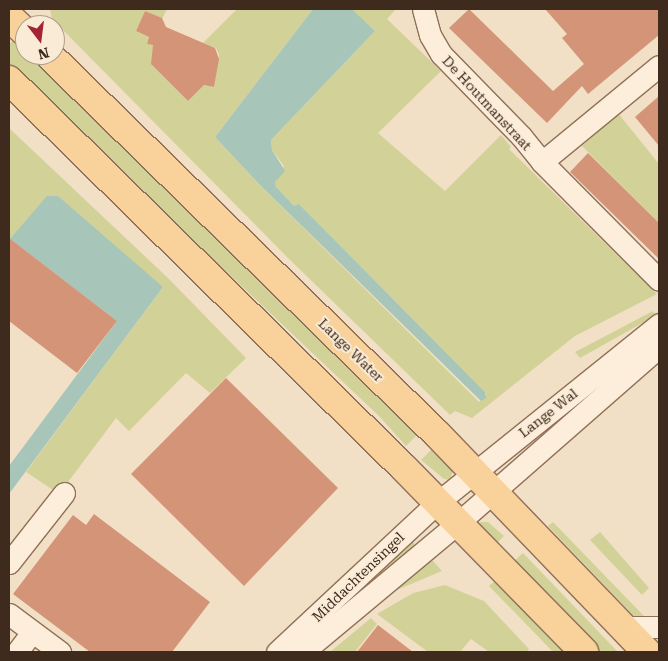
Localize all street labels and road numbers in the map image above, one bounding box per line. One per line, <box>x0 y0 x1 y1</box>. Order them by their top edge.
street label: De Houtmanstraat <box>439 52 535 154</box>
street label: Lange Water <box>315 315 387 385</box>
street label: Lange Wal <box>515 385 581 441</box>
street label: Middachtensingel <box>308 529 408 625</box>

